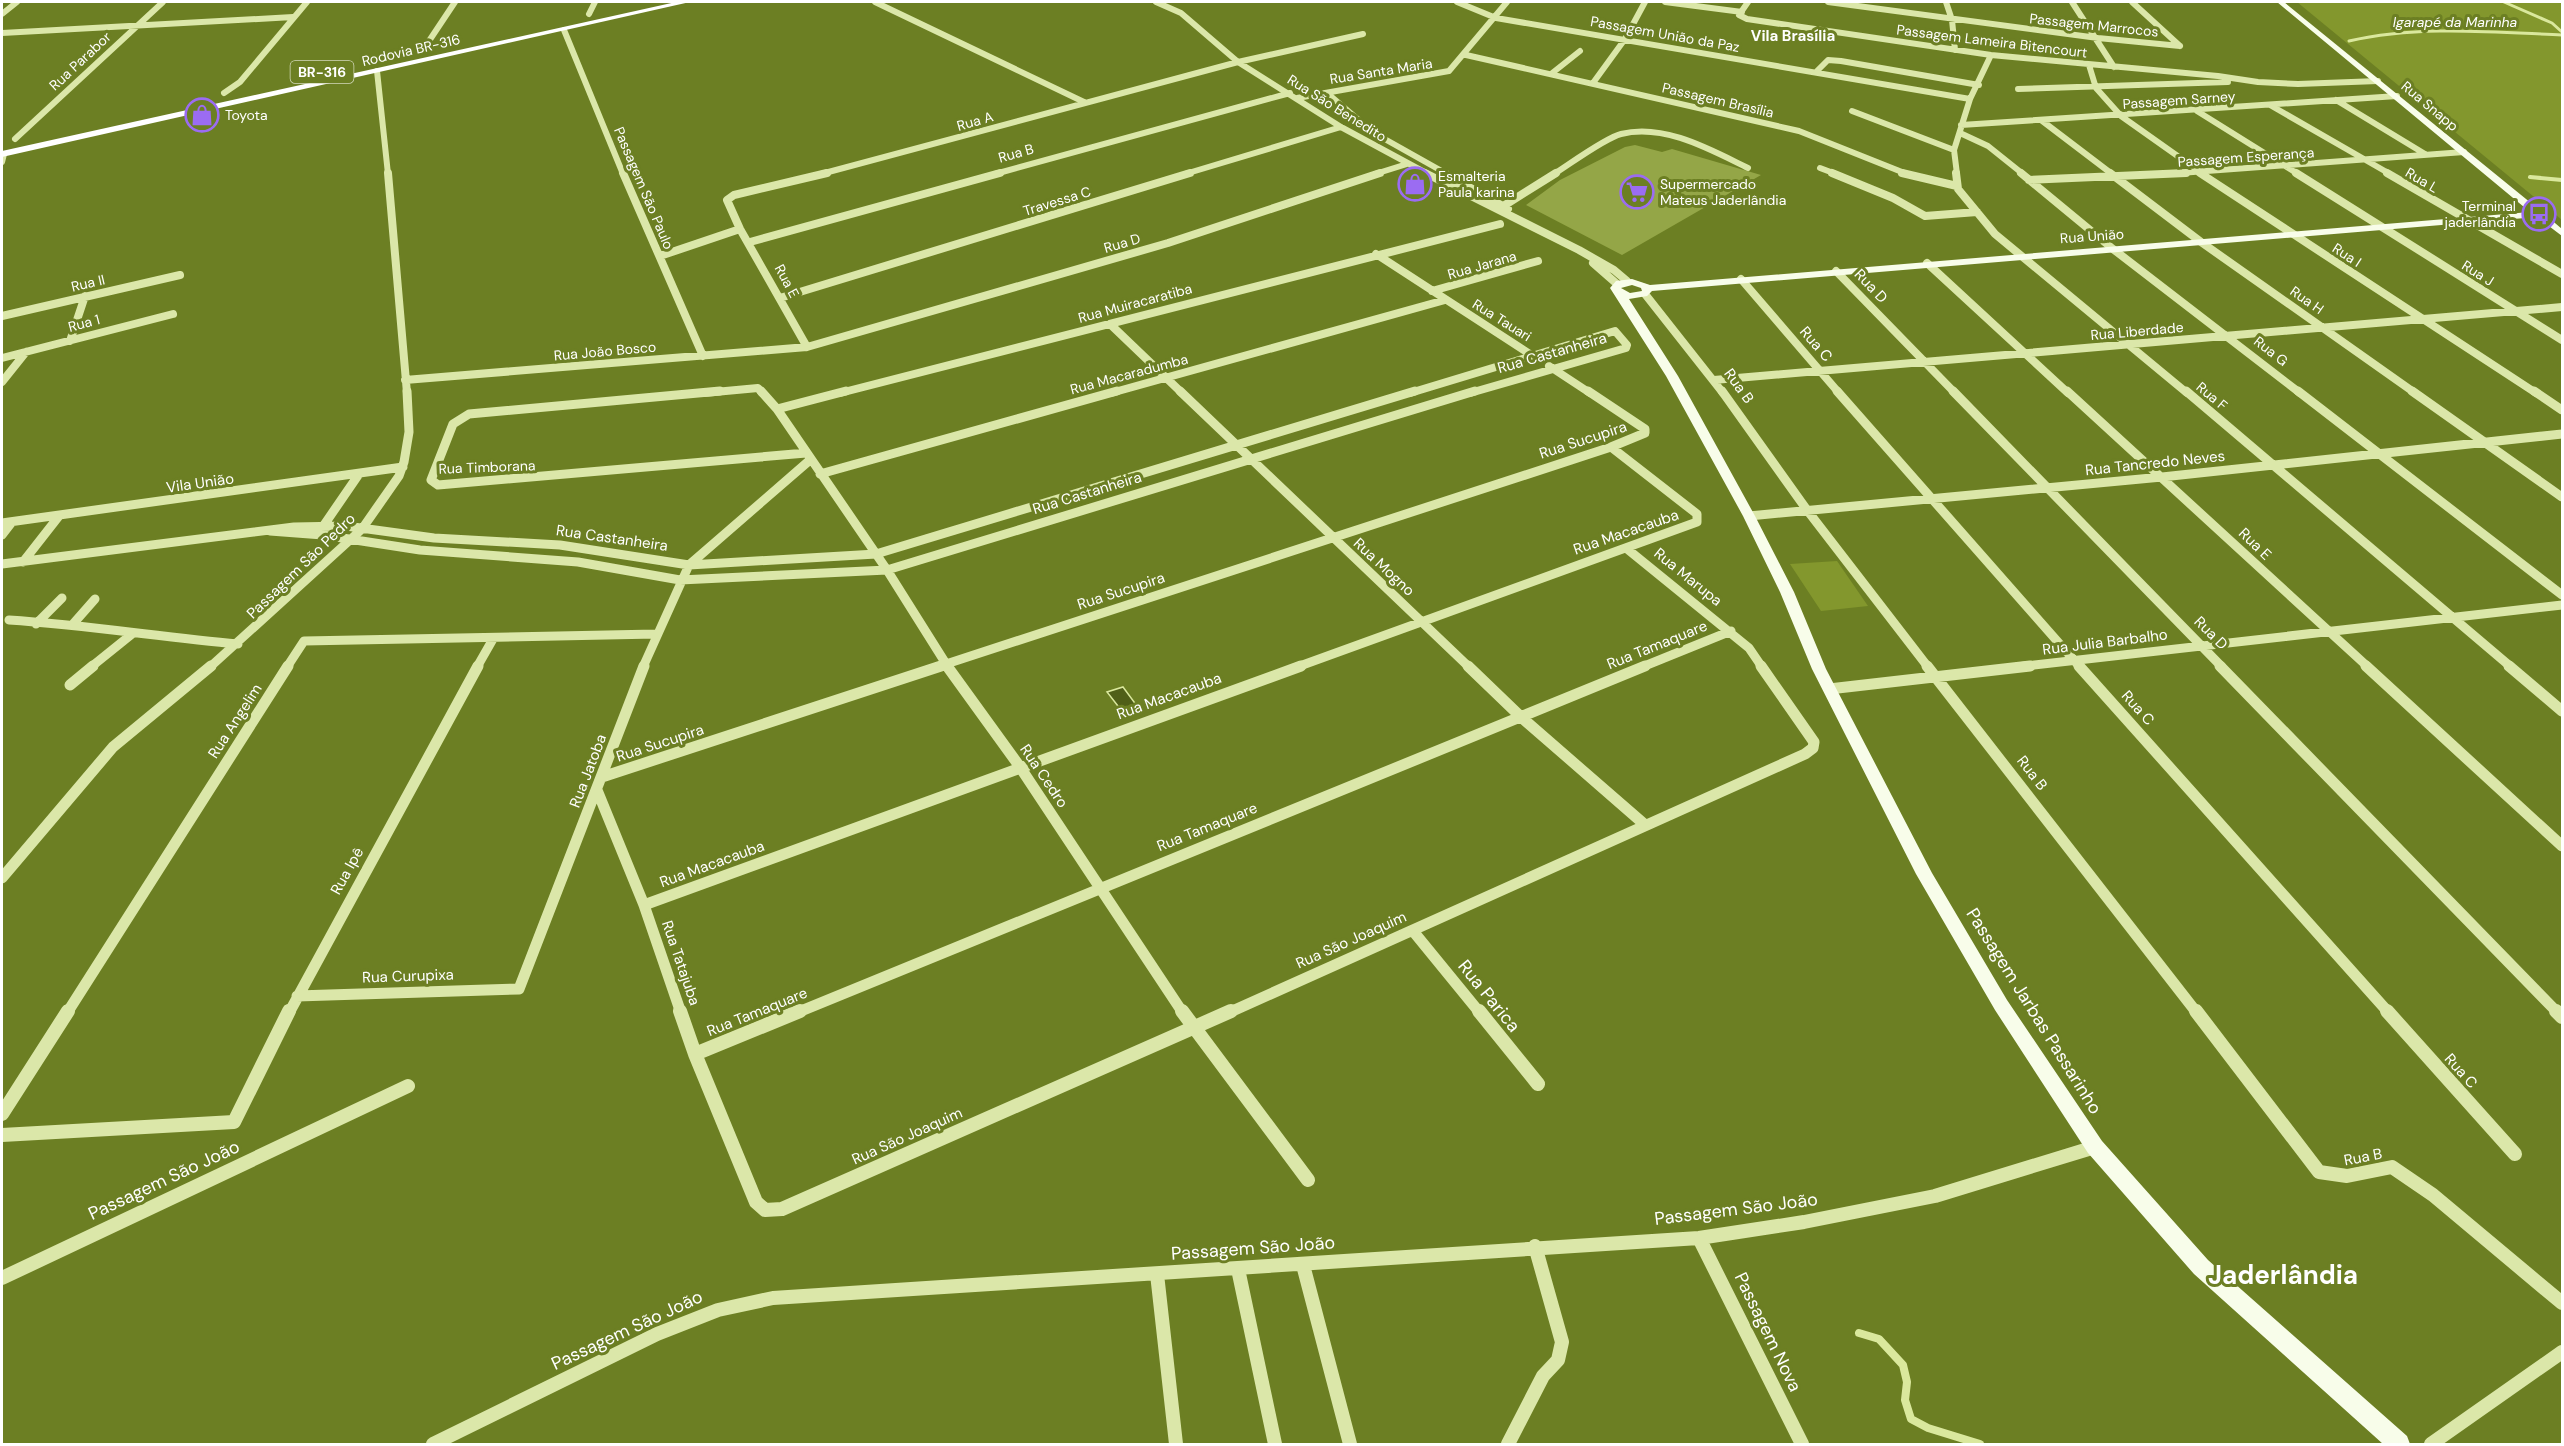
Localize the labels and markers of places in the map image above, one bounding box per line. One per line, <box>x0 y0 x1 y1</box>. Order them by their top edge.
shop icon: Toyota <box>184 97 220 133</box>
place label: Toyota <box>225 106 268 124</box>
shop icon: Esmalteria Paula karina <box>1397 166 1433 202</box>
place label: Esmalteria Paula karina <box>1438 167 1515 201</box>
supermarket icon: Supermercado Mateus Jaderlândia <box>1619 174 1655 210</box>
place label: Supermercado Mateus Jaderlândia <box>1660 175 1786 209</box>
bus stop icon: Terminal jaderlândia <box>2521 196 2557 232</box>
place label: Terminal jaderlândia <box>2444 197 2516 231</box>

